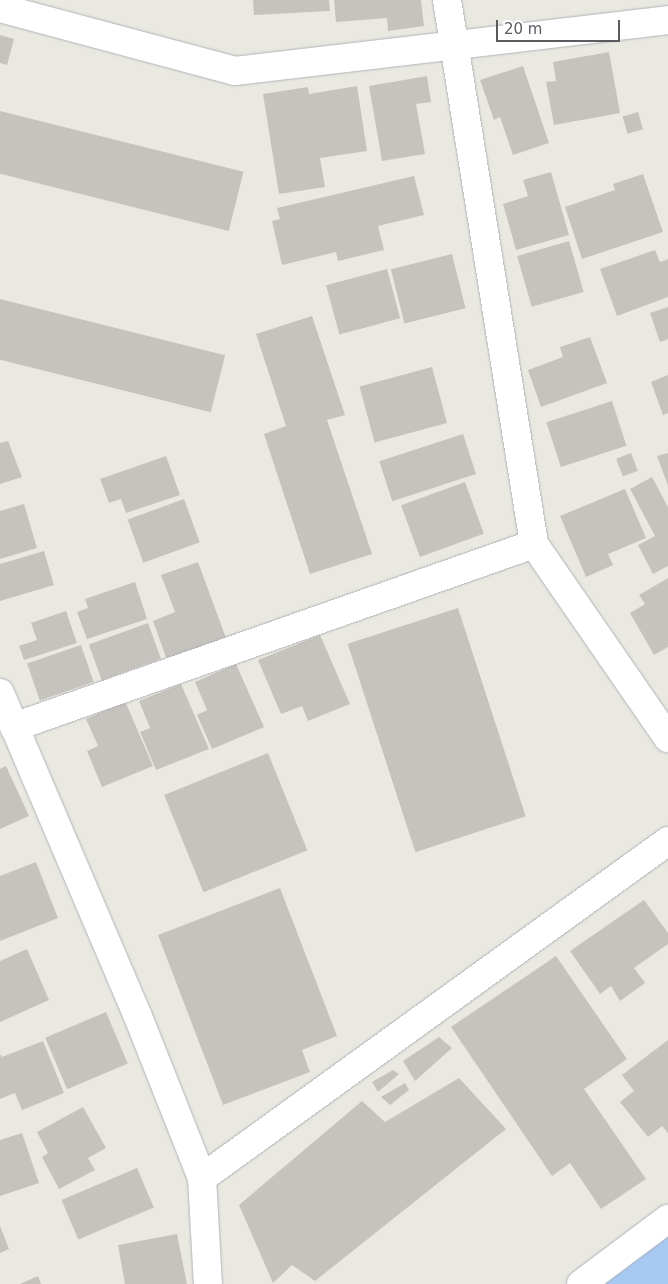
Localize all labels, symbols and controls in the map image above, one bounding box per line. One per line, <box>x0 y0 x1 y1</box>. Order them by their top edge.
scale bar <box>498 10 622 42</box>
text: 20 m <box>504 20 542 38</box>

